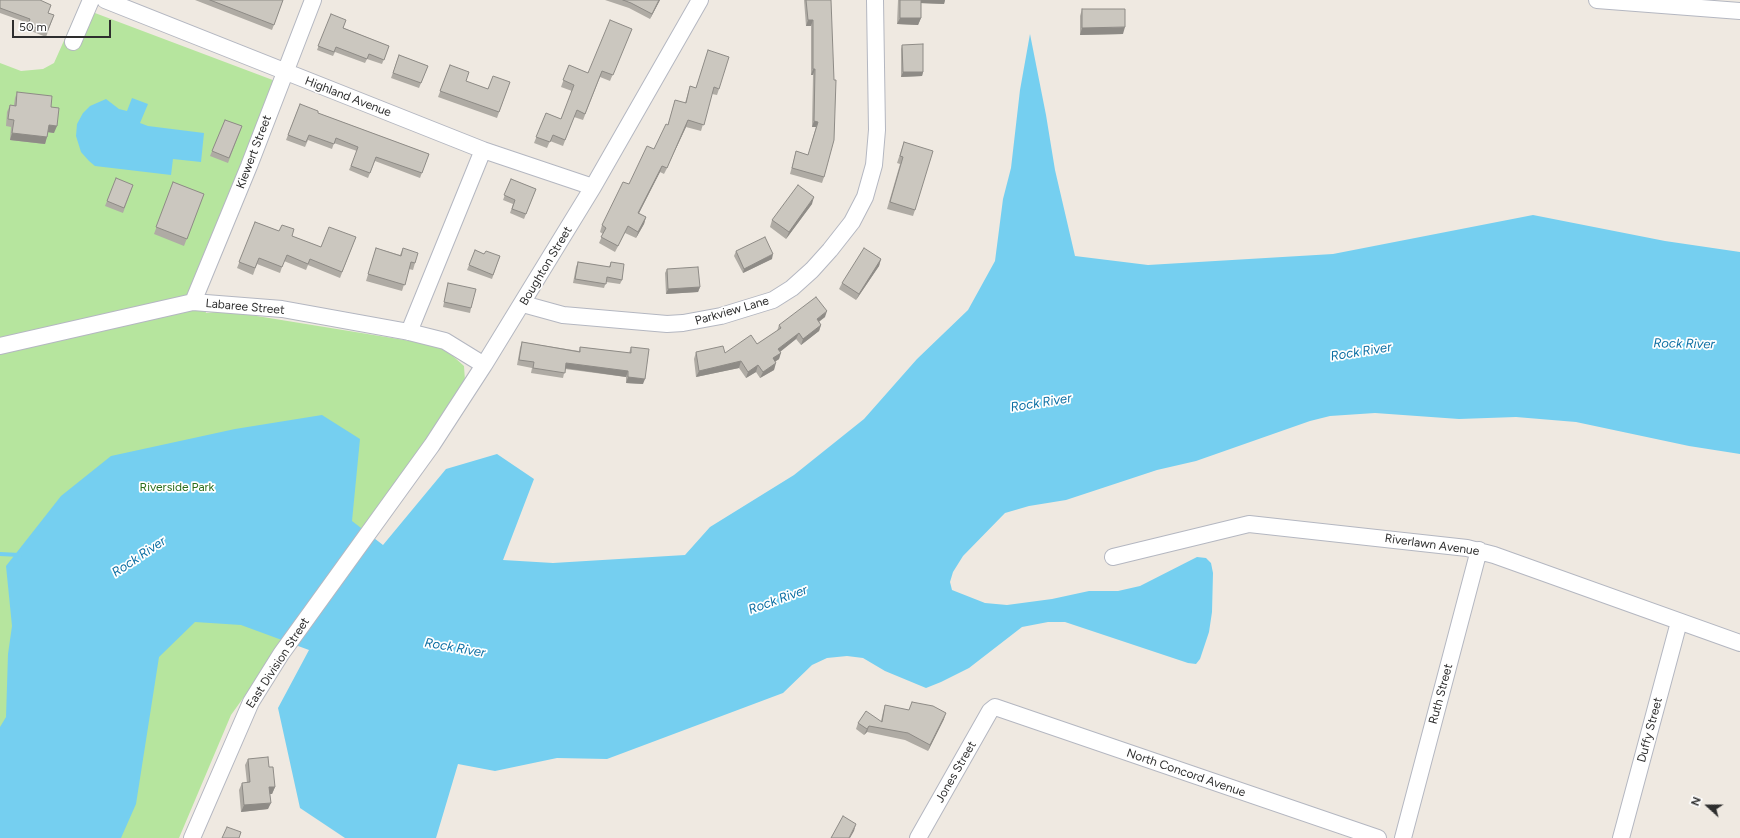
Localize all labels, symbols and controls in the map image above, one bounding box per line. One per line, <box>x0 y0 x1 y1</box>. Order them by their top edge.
scale bar <box>14 12 113 38</box>
text: 50 m <box>19 20 47 34</box>
street label: Highland Avenue <box>303 74 393 120</box>
street label: Kiewert Street <box>233 113 275 191</box>
street label: Boughton Street <box>517 224 575 308</box>
street label: Parkview Lane <box>693 294 771 328</box>
street label: Labaree Street <box>205 296 285 318</box>
water label: Rock River <box>1653 336 1715 352</box>
water label: Rock River <box>1329 339 1393 365</box>
water label: Rock River <box>1009 390 1073 416</box>
park label: Riverside Park <box>140 480 214 494</box>
street label: Riverlawn Avenue <box>1384 531 1480 559</box>
water label: Rock River <box>109 533 169 581</box>
water label: Rock River <box>746 582 810 618</box>
street label: East Division Street <box>243 615 313 711</box>
water label: Rock River <box>423 635 487 661</box>
street label: Ruth Street <box>1426 662 1456 726</box>
street label: Duffy Street <box>1634 696 1666 764</box>
street label: Jones Street <box>933 739 979 805</box>
street label: North Concord Avenue <box>1125 746 1247 800</box>
north arrow <box>1688 786 1728 826</box>
text: N <box>1689 795 1704 808</box>

